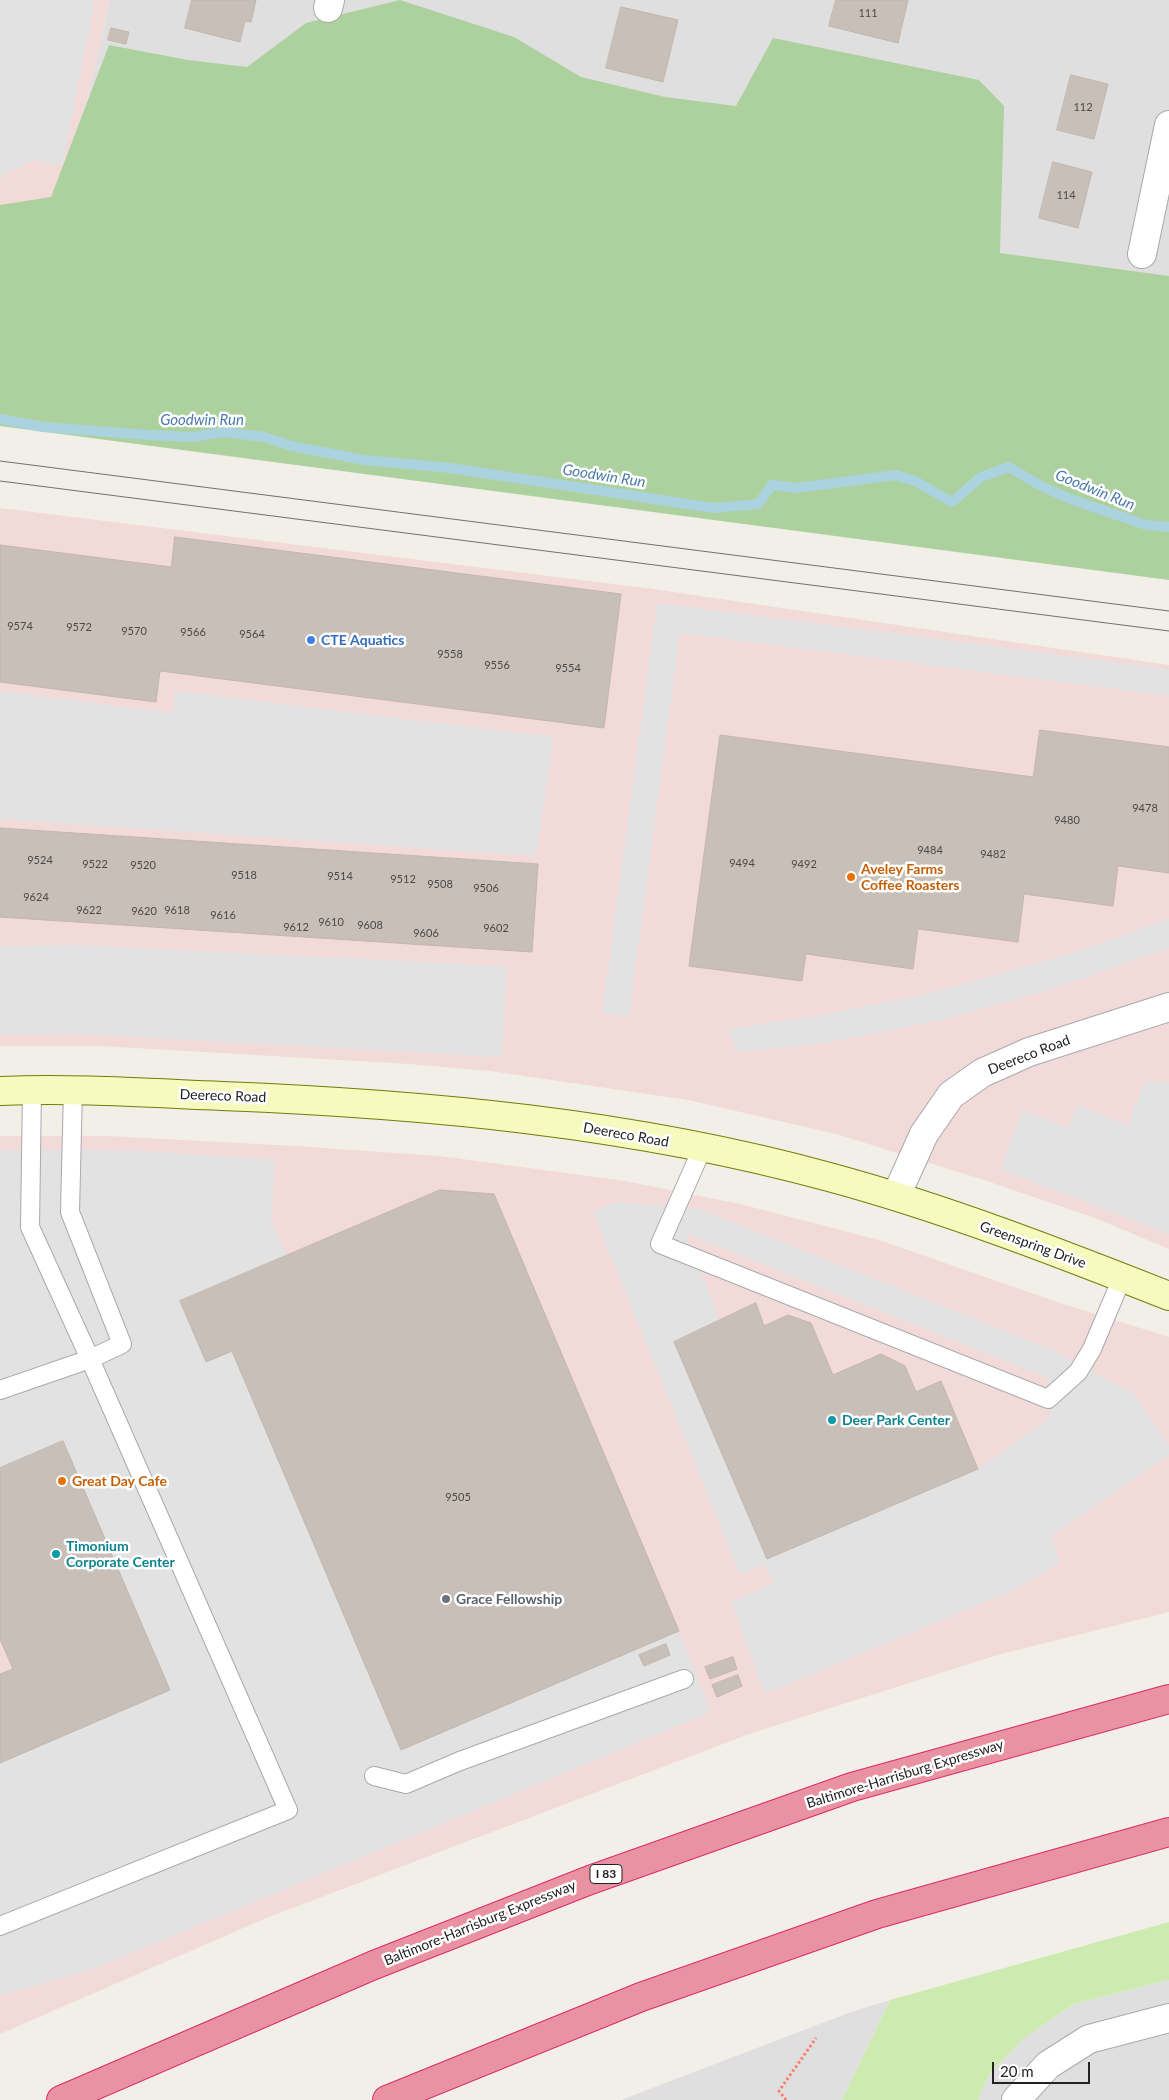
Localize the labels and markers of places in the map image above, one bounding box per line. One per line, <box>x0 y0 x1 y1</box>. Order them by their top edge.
place label: CTE Aquatics <box>321 632 404 648</box>
marker: CTE Aquatics <box>305 634 317 646</box>
place label: Aveley Farms Coffee Roasters <box>861 861 960 894</box>
marker: Aveley Farms Coffee Roasters <box>845 871 857 883</box>
place label: Deer Park Center <box>842 1412 950 1428</box>
marker: Deer Park Center <box>826 1414 838 1426</box>
place label: Great Day Cafe <box>72 1473 167 1489</box>
marker: Great Day Cafe <box>56 1475 68 1487</box>
place label: Timonium Corporate Center <box>66 1538 175 1570</box>
marker: Timonium Corporate Center <box>50 1548 62 1560</box>
place label: Grace Fellowship <box>456 1591 562 1607</box>
marker: Grace Fellowship <box>440 1593 452 1605</box>

